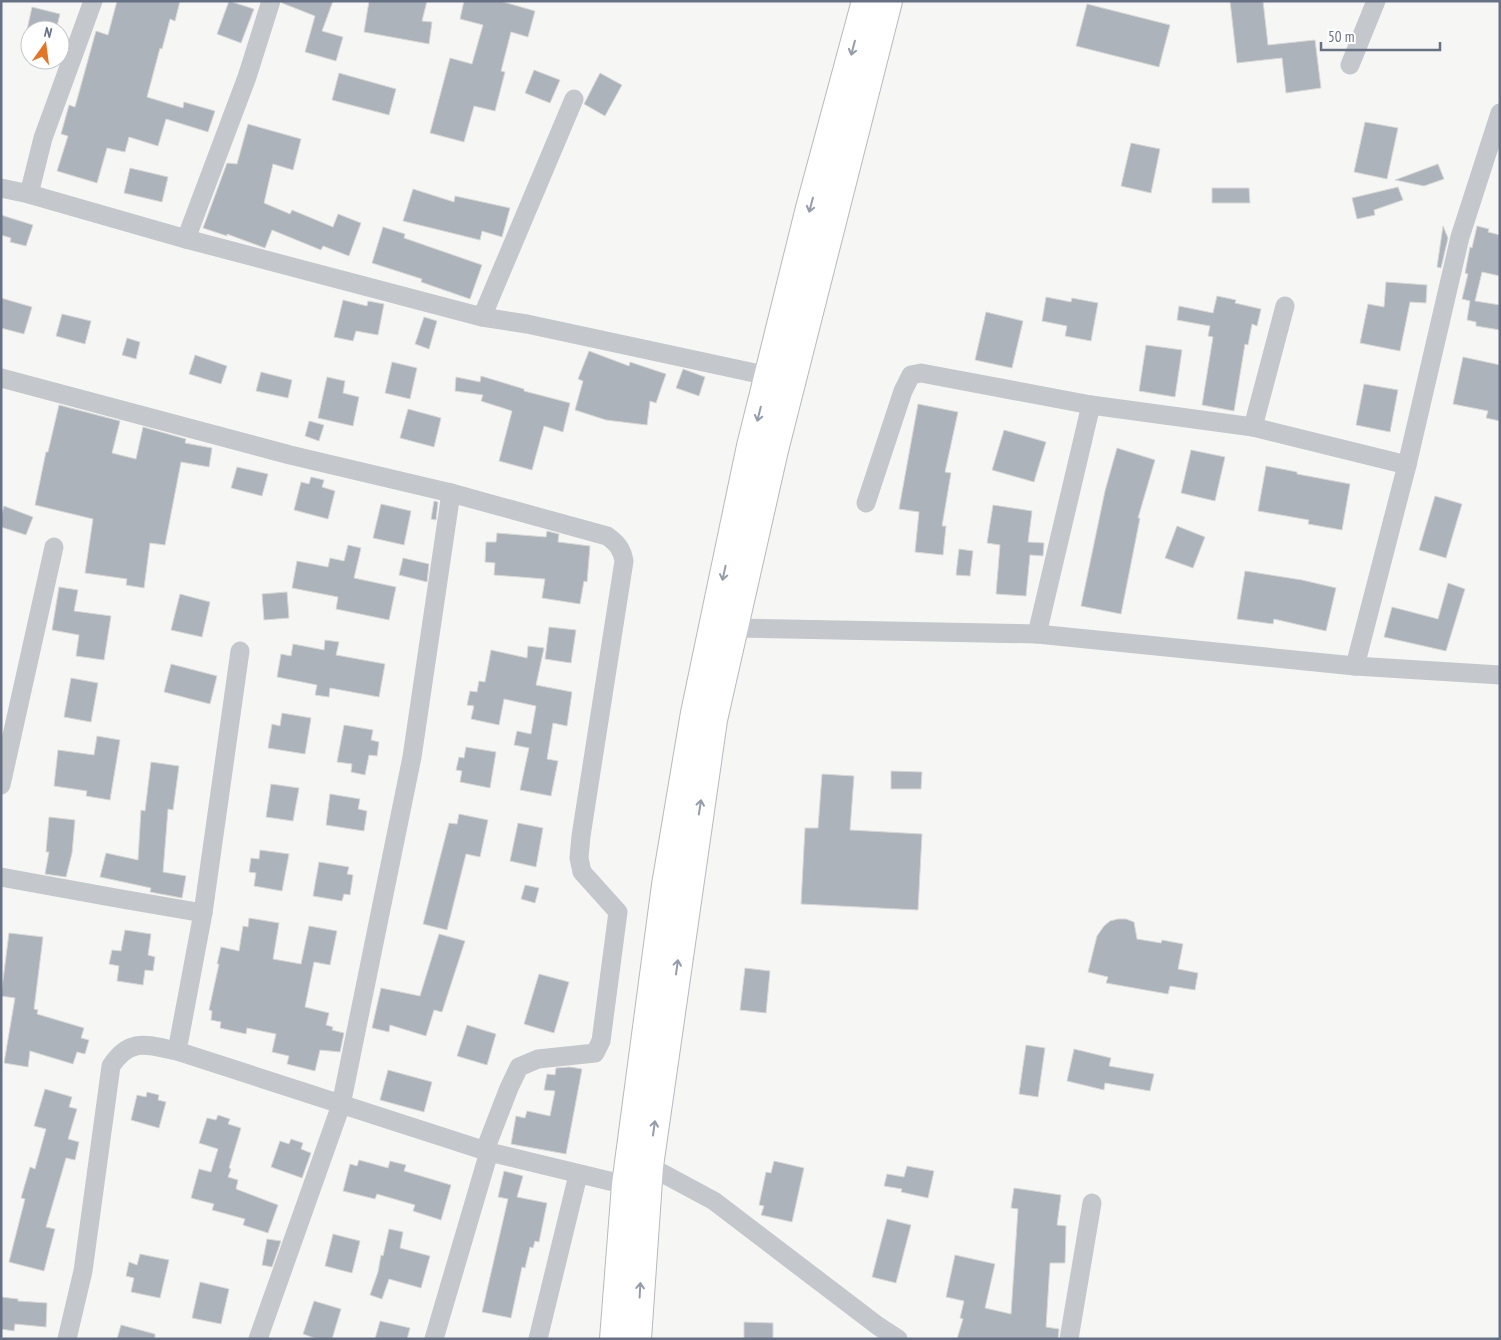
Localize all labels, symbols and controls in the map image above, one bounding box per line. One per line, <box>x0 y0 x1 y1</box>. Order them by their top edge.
north arrow <box>20 20 70 70</box>
scale bar <box>1321 20 1440 52</box>
text: N <box>42 23 54 42</box>
text: 50 m <box>1328 27 1354 46</box>
one-way arrow <box>848 40 858 56</box>
one-way arrow <box>806 197 815 213</box>
one-way arrow <box>754 405 763 421</box>
one-way arrow <box>719 564 729 580</box>
one-way arrow <box>695 799 705 815</box>
one-way arrow <box>672 960 682 976</box>
one-way arrow <box>649 1121 659 1137</box>
one-way arrow <box>635 1282 644 1298</box>

